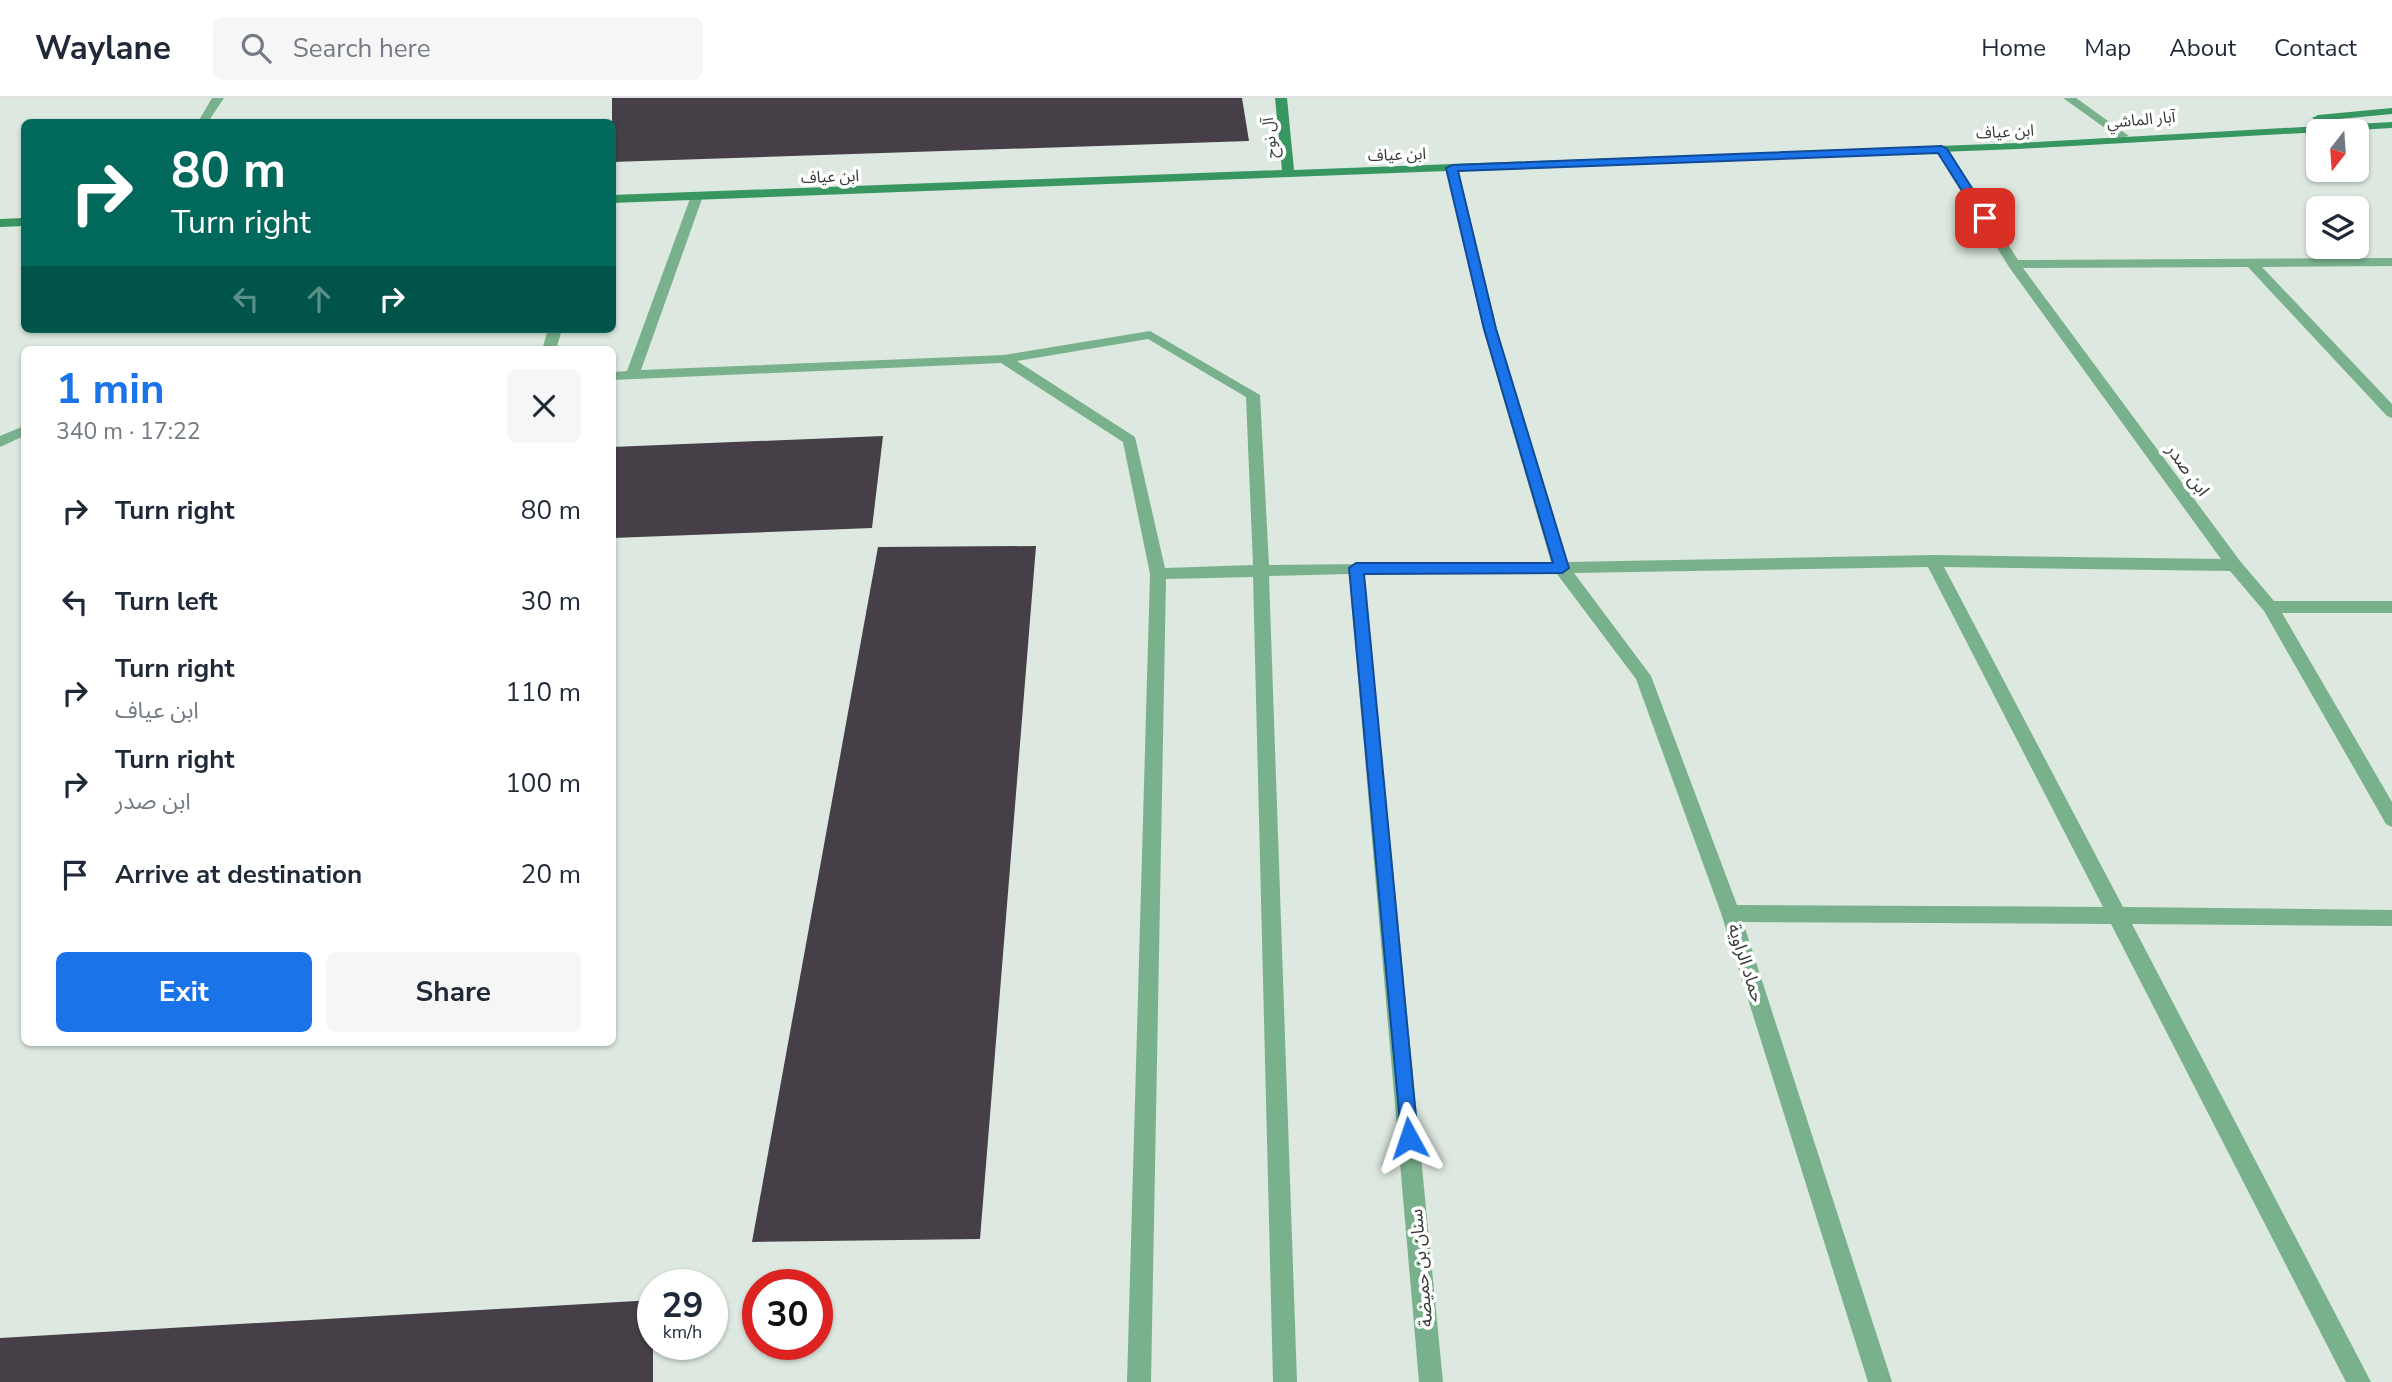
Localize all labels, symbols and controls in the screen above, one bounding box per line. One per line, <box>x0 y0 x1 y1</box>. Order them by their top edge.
search box <box>213 17 703 80</box>
text: Waylane <box>35 26 171 71</box>
icon: search <box>237 29 275 67</box>
text: Search here <box>293 31 431 66</box>
text: Home <box>1981 32 2046 64</box>
text: Map <box>2084 32 2131 64</box>
text: About <box>2169 32 2236 64</box>
text: Contact <box>2274 32 2357 64</box>
street label: آبار الماشي <box>2106 106 2178 135</box>
street label: آل نوح <box>1257 115 1284 159</box>
street label: ابن عياف <box>1975 119 2035 145</box>
north arrow <box>2306 119 2370 182</box>
map controls <box>2306 119 2369 259</box>
text: 80 m <box>171 137 286 204</box>
street label: ابن عياف <box>1368 143 1427 167</box>
icon: right <box>56 147 147 238</box>
street label: ابن عياف <box>801 165 860 189</box>
pin <box>1955 188 2015 248</box>
button: layers <box>2306 196 2369 259</box>
icon: arrive <box>1966 199 2004 237</box>
text: Turn right <box>171 201 311 244</box>
icon: left <box>227 280 265 318</box>
icon: ahead <box>300 280 338 318</box>
icon: right <box>373 280 411 318</box>
text: 1 min <box>56 361 165 418</box>
button: close <box>507 369 581 443</box>
text: 340 m · 17:22 <box>56 416 201 447</box>
street label: ابن صدر <box>2160 438 2215 501</box>
icon: right <box>56 492 94 530</box>
text: Turn right <box>115 493 234 528</box>
text: 80 m <box>521 493 581 528</box>
icon: left <box>56 583 94 621</box>
text: Turn left <box>115 584 218 619</box>
text: 30 m <box>521 584 581 619</box>
text: Turn right <box>115 651 234 686</box>
icon: right <box>56 674 94 712</box>
text: 110 m <box>505 675 581 710</box>
text: ابن عياف <box>115 695 199 726</box>
text: Turn right <box>115 742 234 777</box>
icon: right <box>56 765 94 803</box>
text: 100 m <box>505 766 581 801</box>
text: ابن صدر <box>115 786 191 817</box>
icon: arrive <box>56 856 94 894</box>
text: Arrive at destination <box>115 857 362 892</box>
text: 20 m <box>521 857 581 892</box>
street label: حماد الراوية <box>1722 921 1770 1005</box>
button: Exit <box>56 952 312 1032</box>
button: Share <box>326 952 581 1032</box>
position arrow <box>1372 1101 1446 1175</box>
street label: سنان بن حميضة <box>1404 1208 1438 1328</box>
speed limit sign: 30 <box>742 1269 833 1360</box>
text: 29 <box>661 1282 704 1329</box>
text: km/h <box>663 1320 702 1344</box>

